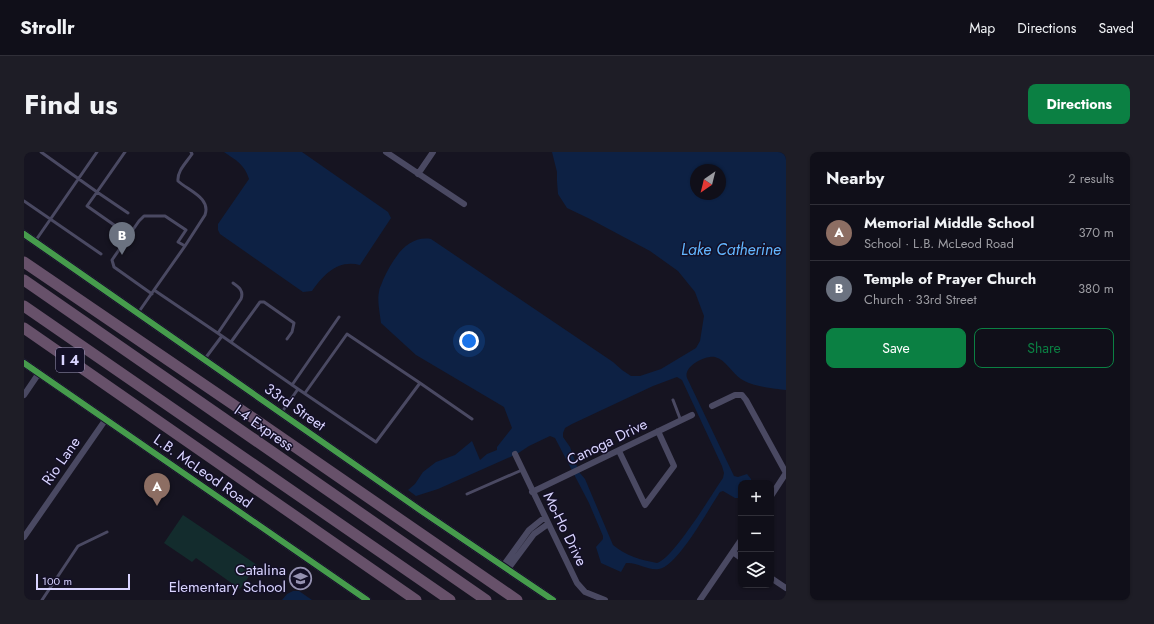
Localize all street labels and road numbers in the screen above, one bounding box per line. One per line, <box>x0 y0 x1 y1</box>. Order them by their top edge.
road number: I 4 <box>56 348 84 372</box>
street label: 33rd Street <box>260 378 330 436</box>
street label: I-4 Express <box>230 400 298 456</box>
street label: Canoga Drive <box>563 413 651 471</box>
street label: L.B. McLeod Road <box>149 429 257 513</box>
street label: Rio Lane <box>36 432 86 490</box>
street label: Mo-Ho Drive <box>538 488 593 570</box>

